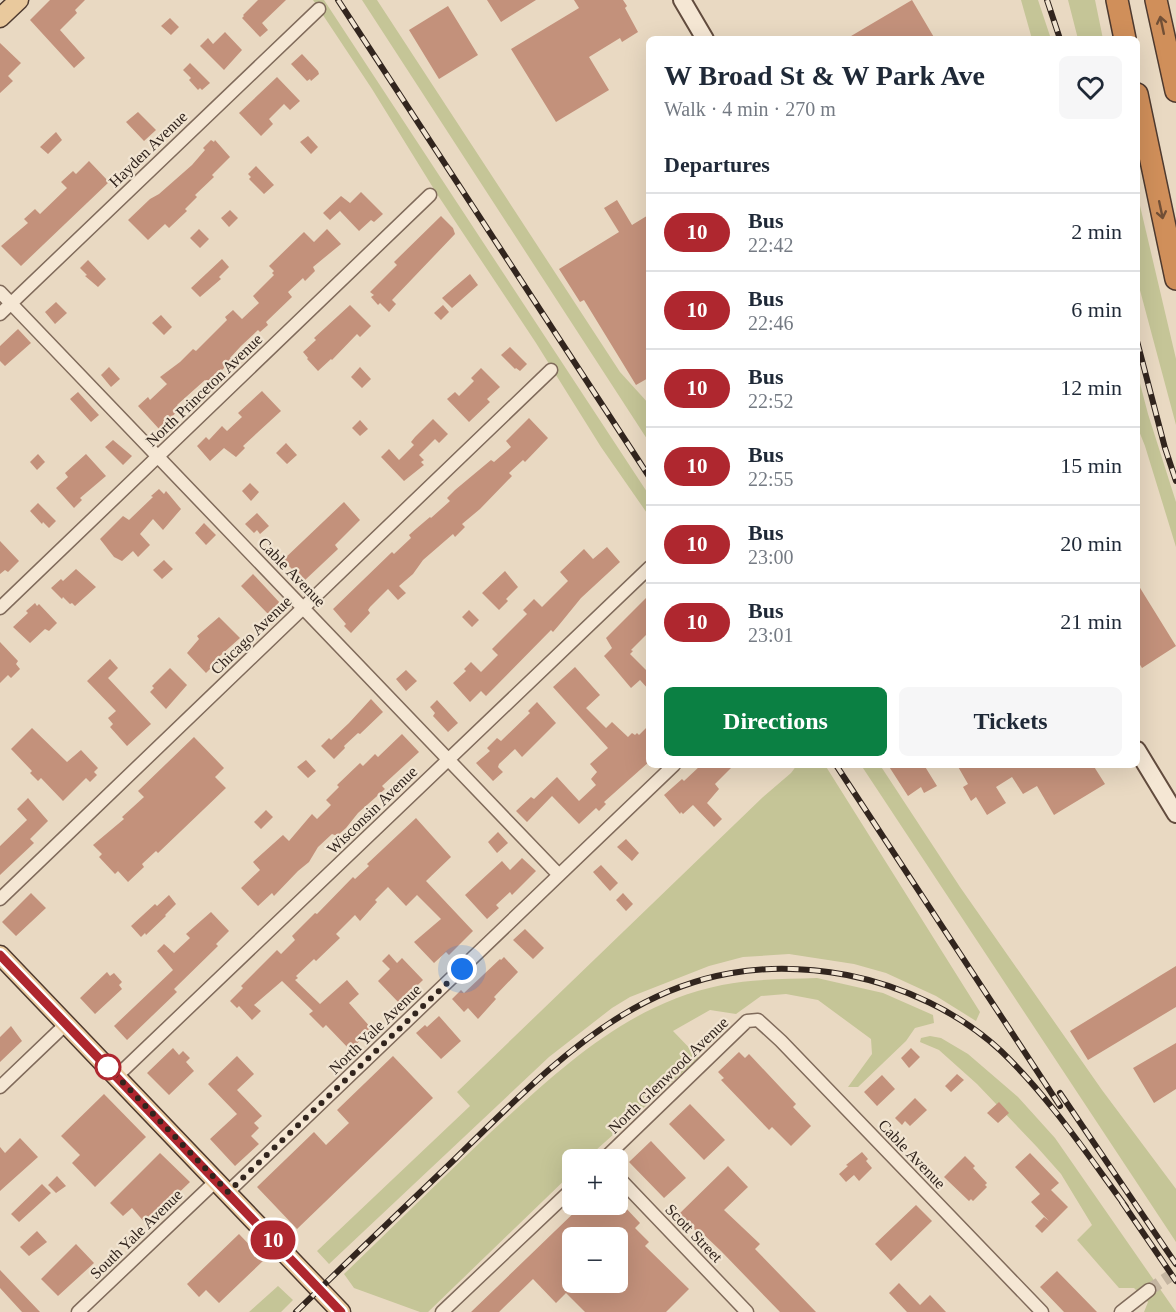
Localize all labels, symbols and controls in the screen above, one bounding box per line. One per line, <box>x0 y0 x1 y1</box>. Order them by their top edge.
one-way arrow <box>1155 16 1167 35</box>
button: heart <box>1059 56 1122 119</box>
text: W Broad St & W Park Ave <box>664 60 985 91</box>
text: Walk · 4 min · 270 m <box>664 98 836 120</box>
street label: Hayden Avenue <box>106 108 191 191</box>
text: Departures <box>664 152 770 177</box>
one-way arrow <box>1156 200 1168 219</box>
text: Bus <box>748 208 783 233</box>
text: 2 min <box>1071 219 1122 244</box>
text: 10 <box>687 220 708 244</box>
text: 22:42 <box>748 234 794 256</box>
text: Bus <box>748 286 783 311</box>
text: 6 min <box>1071 297 1122 322</box>
text: 10 <box>687 298 708 322</box>
text: 22:46 <box>748 312 794 334</box>
street label: North Princeton Avenue <box>143 330 265 450</box>
text: Bus <box>748 364 783 389</box>
text: 12 min <box>1060 375 1122 400</box>
text: 10 <box>687 376 708 400</box>
text: 22:52 <box>748 390 794 412</box>
text: Bus <box>748 442 783 467</box>
text: 15 min <box>1060 453 1122 478</box>
text: 10 <box>687 454 708 478</box>
text: 22:55 <box>748 468 794 490</box>
text: Bus <box>748 520 783 545</box>
text: 20 min <box>1060 531 1122 556</box>
text: 10 <box>687 532 708 556</box>
street label: Cable Avenue <box>255 534 329 610</box>
text: 23:00 <box>748 546 794 568</box>
street label: Chicago Avenue <box>207 592 295 678</box>
text: Bus <box>748 598 783 623</box>
text: 21 min <box>1060 609 1122 634</box>
text: 10 <box>687 610 708 634</box>
text: 23:01 <box>748 624 794 646</box>
button: Directions <box>664 687 887 756</box>
button: Tickets <box>899 687 1122 756</box>
street label: Wisconsin Avenue <box>323 763 421 857</box>
your location <box>447 954 477 984</box>
street label: North Yale Avenue <box>326 981 424 1077</box>
street label: North Glenwood Avenue <box>605 1013 731 1137</box>
unlabelled marker <box>95 1054 121 1080</box>
street label: Cable Avenue <box>875 1116 949 1192</box>
map controls <box>562 1149 628 1293</box>
button: + <box>562 1149 628 1215</box>
street label: South Yale Avenue <box>87 1186 185 1282</box>
street label: Scott Street <box>662 1200 726 1266</box>
line badge: 10 <box>246 1220 300 1260</box>
button: − <box>562 1227 628 1293</box>
text: 10 <box>263 1228 284 1252</box>

